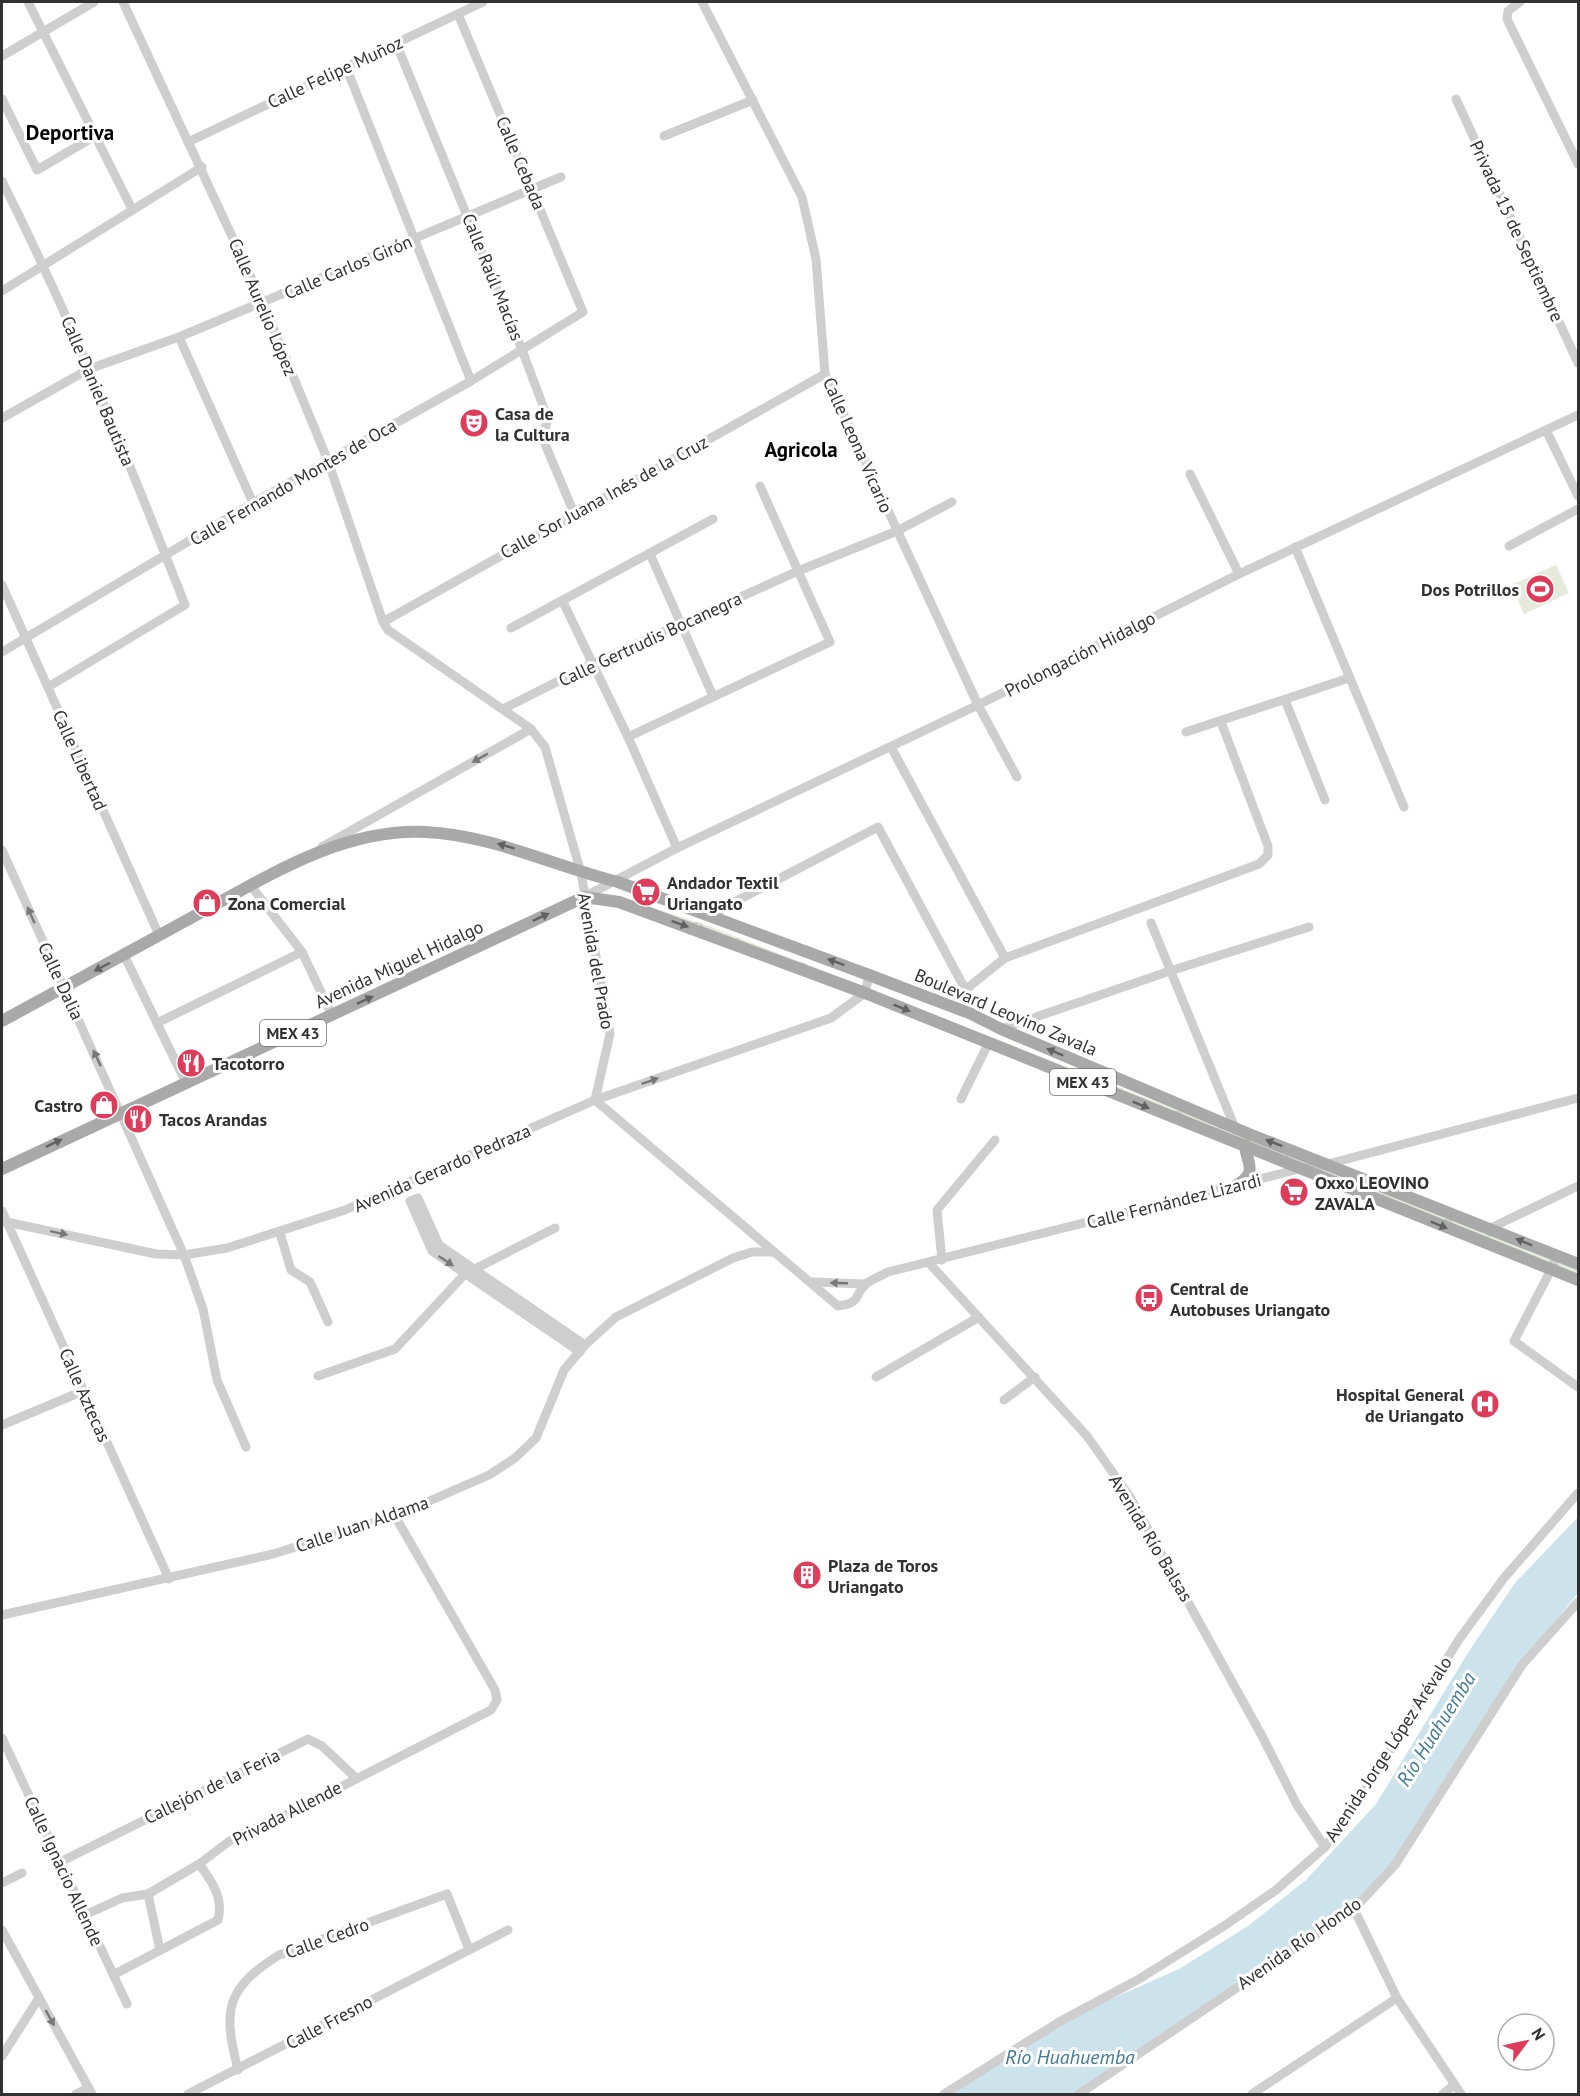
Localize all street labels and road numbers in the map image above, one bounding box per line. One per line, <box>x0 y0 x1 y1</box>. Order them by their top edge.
street label: Calle Felipe Muñoz <box>264 31 406 113</box>
street label: Calle Cebada <box>491 113 551 213</box>
street label: Privada 15 de Septiembre <box>1465 137 1569 325</box>
street label: Calle Raúl Macías <box>457 210 529 344</box>
street label: Calle Carlos Girón <box>280 230 416 304</box>
street label: Calle Aurelio López <box>224 235 302 379</box>
street label: Calle Daniel Bautista <box>56 313 140 469</box>
street label: Calle Leona Vicario <box>818 374 898 516</box>
street label: Calle Fernando Montes de Oca <box>186 413 400 551</box>
street label: Calle Sor Juana Inés de la Cruz <box>496 430 712 564</box>
street label: Calle Gertrudis Bocanegra <box>555 586 745 692</box>
street label: Prolongación Hidalgo <box>1001 606 1159 702</box>
street label: Calle Libertad <box>48 706 112 814</box>
street label: Avenida del Prado <box>573 891 619 1031</box>
street label: Avenida Miguel Hidalgo <box>311 915 487 1013</box>
street label: Calle Dalia <box>33 938 89 1024</box>
street label: Boulevard Leovino Zavala <box>911 963 1101 1061</box>
road number: MEX 43 <box>260 1020 326 1046</box>
road number: MEX 43 <box>1050 1069 1116 1095</box>
street label: Avenida Gerardo Pedraza <box>350 1119 534 1217</box>
street label: Calle Fernández Lizardi <box>1084 1168 1264 1234</box>
street label: Calle Aztecas <box>54 1344 116 1446</box>
street label: Avenida Río Balsas <box>1104 1470 1198 1606</box>
street label: Calle Juan Aldama <box>292 1490 432 1558</box>
street label: Avenida Jorge López Arévalo <box>1319 1652 1457 1846</box>
street label: Callejón de la Feria <box>140 1743 284 1829</box>
street label: Privada Allende <box>228 1776 346 1850</box>
street label: Calle Ignacio Allende <box>19 1792 109 1950</box>
street label: Avenida Río Hondo <box>1232 1892 1366 1994</box>
street label: Calle Cedro <box>282 1912 372 1964</box>
street label: Calle Fresno <box>282 1990 376 2054</box>

